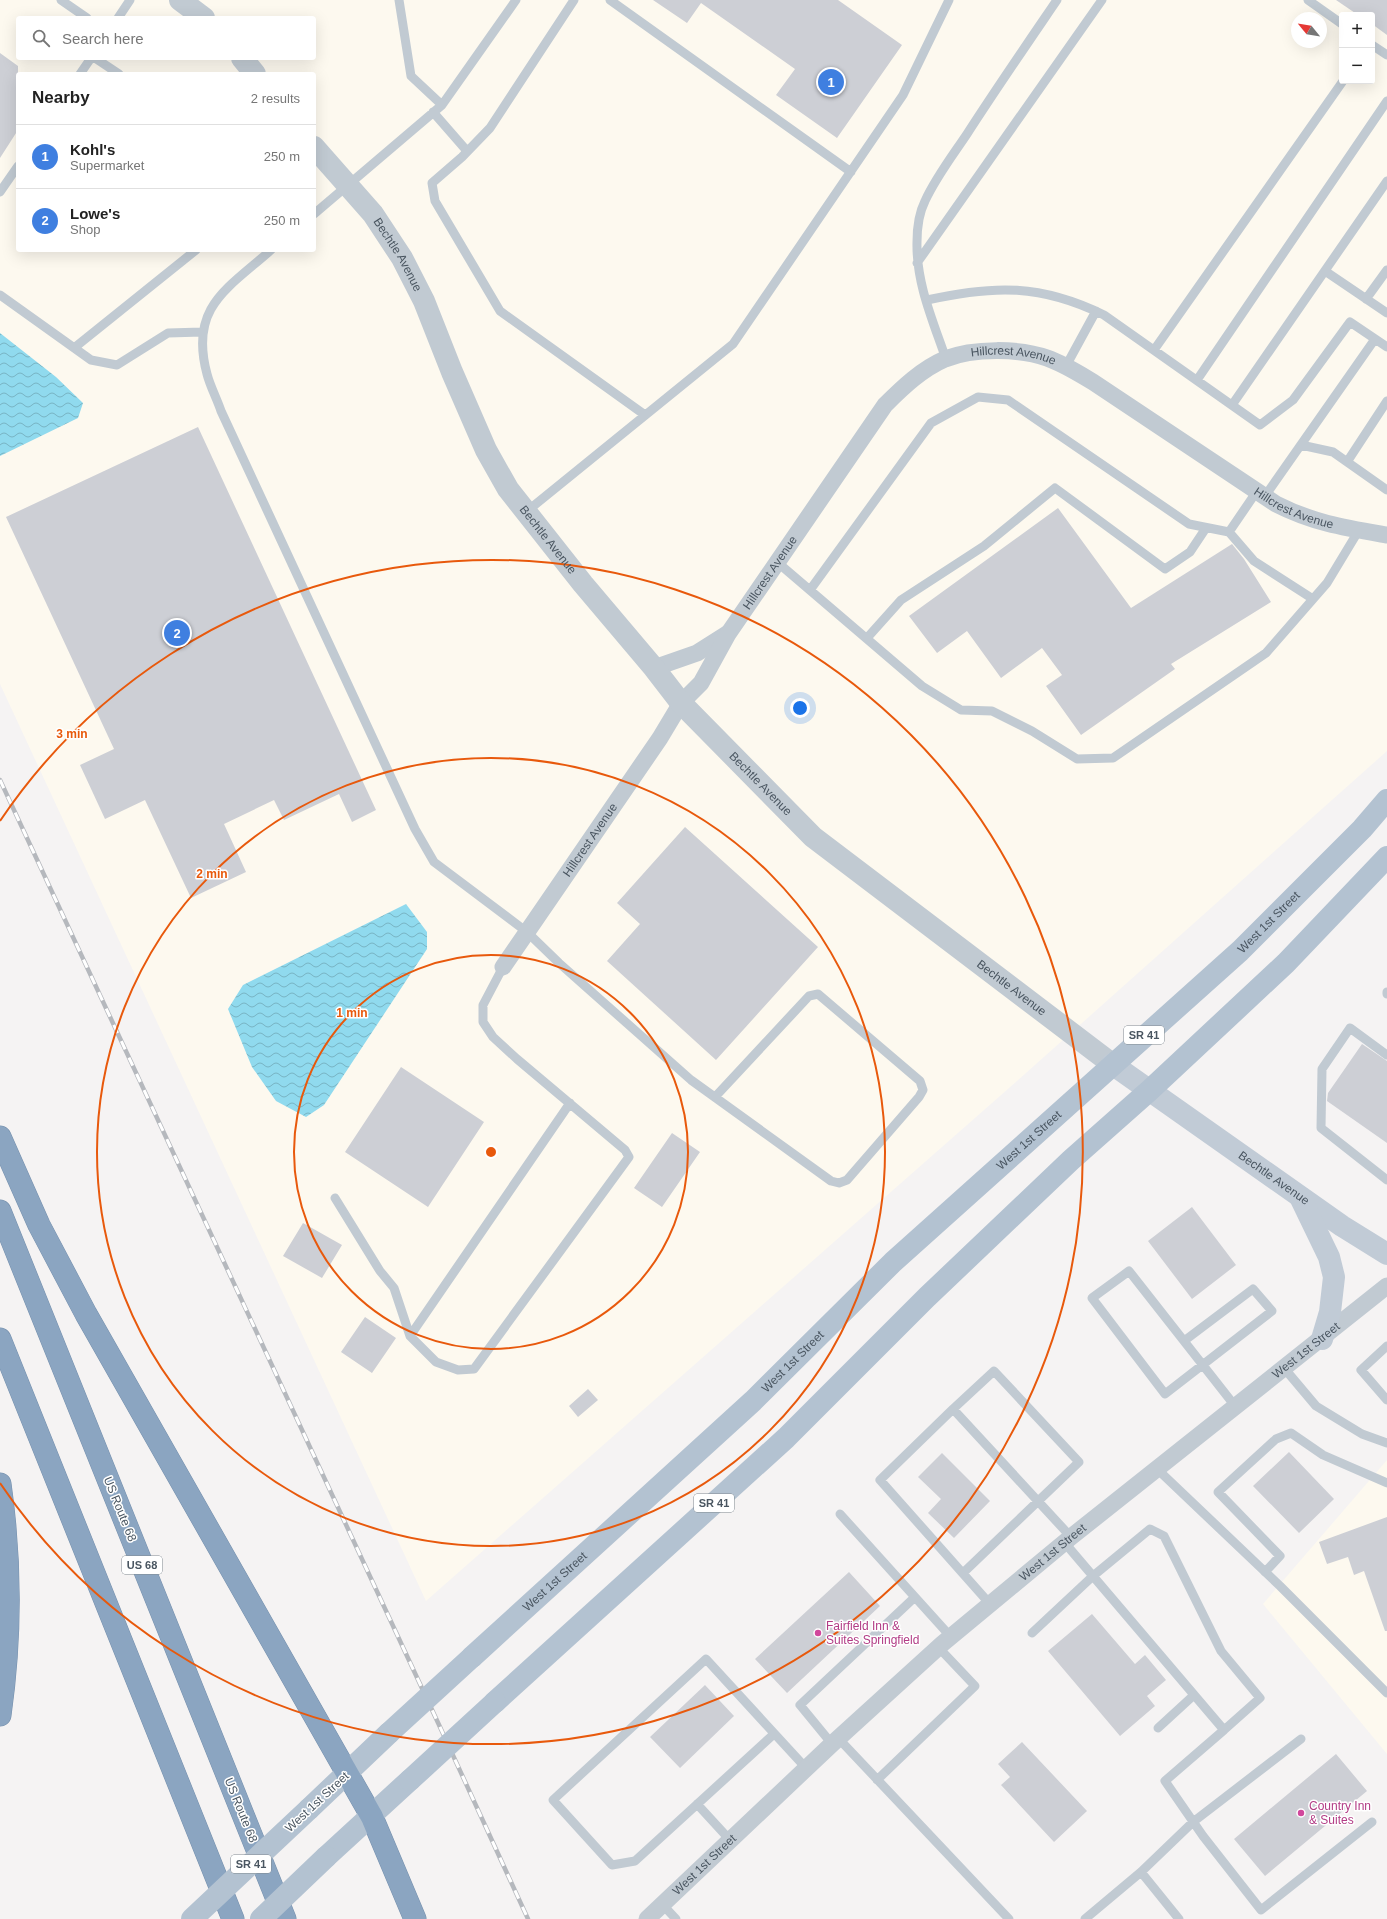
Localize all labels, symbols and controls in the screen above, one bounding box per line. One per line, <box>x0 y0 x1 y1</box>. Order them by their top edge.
north arrow <box>1291 12 1327 48</box>
map controls <box>1339 12 1375 84</box>
button: + <box>1339 12 1375 48</box>
search box <box>16 16 316 60</box>
icon: search <box>30 27 52 49</box>
text: Search here <box>62 30 144 47</box>
button: − <box>1339 48 1375 84</box>
pin: 1 <box>818 67 844 97</box>
text: Nearby <box>32 88 90 107</box>
text: 2 results <box>251 91 300 106</box>
text: Kohl's <box>70 141 115 158</box>
text: 1 <box>41 149 49 164</box>
text: 250 m <box>264 149 300 164</box>
text: Supermarket <box>70 158 144 173</box>
text: Lowe's <box>70 205 120 222</box>
text: 2 <box>41 213 49 228</box>
text: 250 m <box>264 213 300 228</box>
street label: Bechtle Avenue <box>370 215 425 294</box>
text: Shop <box>70 222 100 237</box>
street label: Hillcrest Avenue <box>970 344 1058 368</box>
street label: Hillcrest Avenue <box>1251 484 1335 532</box>
street label: Bechtle Avenue <box>517 503 579 577</box>
street label: Hillcrest Avenue <box>740 533 800 612</box>
pin: 2 <box>164 618 190 648</box>
your location <box>790 698 810 718</box>
text: 3 min <box>56 727 88 741</box>
street label: Bechtle Avenue <box>726 749 795 819</box>
street label: Hillcrest Avenue <box>560 800 620 879</box>
text: 2 min <box>196 867 228 881</box>
street label: West 1st Street <box>1235 888 1303 956</box>
street label: Bechtle Avenue <box>974 957 1049 1019</box>
text: 1 min <box>336 1006 368 1020</box>
road number: SR 41 <box>1124 1026 1164 1044</box>
street label: West 1st Street <box>994 1107 1065 1173</box>
centre of rings <box>484 1145 498 1159</box>
street label: Bechtle Avenue <box>1236 1148 1312 1208</box>
street label: West 1st Street <box>1270 1319 1343 1381</box>
street label: West 1st Street <box>759 1327 827 1395</box>
street label: US Route 68 <box>101 1475 139 1544</box>
road number: SR 41 <box>694 1494 734 1512</box>
street label: West 1st Street <box>1017 1521 1089 1584</box>
street label: West 1st Street <box>520 1548 590 1614</box>
road number: US 68 <box>122 1556 162 1574</box>
place label: Fairfield Inn & Suites Springfield <box>826 1619 919 1647</box>
marker: Fairfield Inn & Suites Springfield <box>813 1628 823 1638</box>
street label: West 1st Street <box>282 1769 352 1835</box>
street label: US Route 68 <box>222 1776 260 1845</box>
place label: Country Inn & Suites <box>1309 1799 1371 1827</box>
marker: Country Inn & Suites <box>1296 1808 1306 1818</box>
street label: West 1st Street <box>670 1831 739 1898</box>
road number: SR 41 <box>231 1855 271 1873</box>

